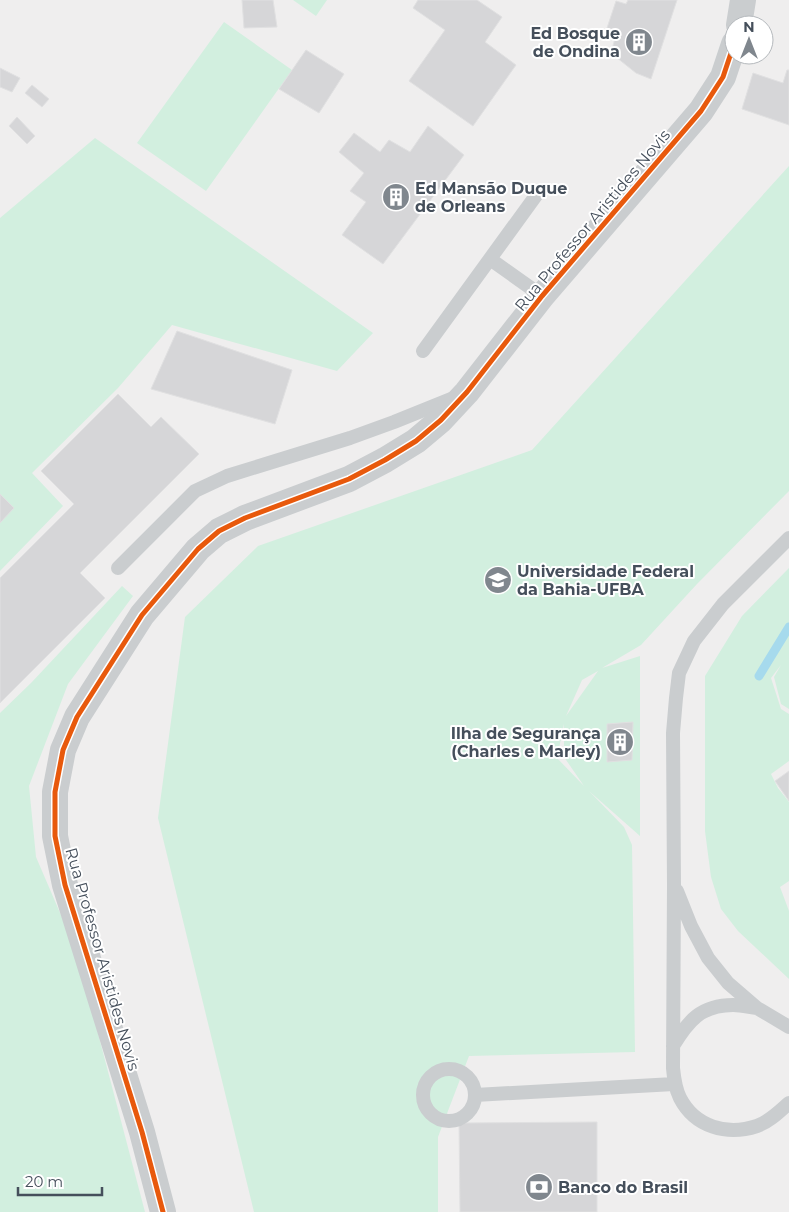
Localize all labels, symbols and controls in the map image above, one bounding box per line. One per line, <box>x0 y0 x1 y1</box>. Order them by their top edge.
north arrow <box>724 15 774 65</box>
text: N <box>743 18 755 36</box>
place label: Ed Bosque de Ondina <box>530 24 620 61</box>
building icon: Ed Bosque de Ondina <box>624 27 654 57</box>
street label: Rua Professor Aristides Novis <box>511 125 674 315</box>
place label: Ed Mansão Duque de Orleans <box>415 179 567 216</box>
building icon: Ed Mansão Duque de Orleans <box>381 182 411 212</box>
place label: Universidade Federal da Bahia-UFBA <box>517 562 694 599</box>
school or university icon: Universidade Federal da Bahia-UFBA <box>483 565 513 595</box>
place label: Ilha de Segurança (Charles e Marley) <box>451 724 601 761</box>
building icon: Ilha de Segurança (Charles e Marley) <box>605 727 635 757</box>
street label: Rua Professor Aristides Novis <box>62 845 144 1073</box>
scale bar <box>18 1164 101 1196</box>
text: 20 m <box>25 1172 63 1191</box>
bank icon: Banco do Brasil <box>524 1172 554 1202</box>
place label: Banco do Brasil <box>558 1178 688 1197</box>

